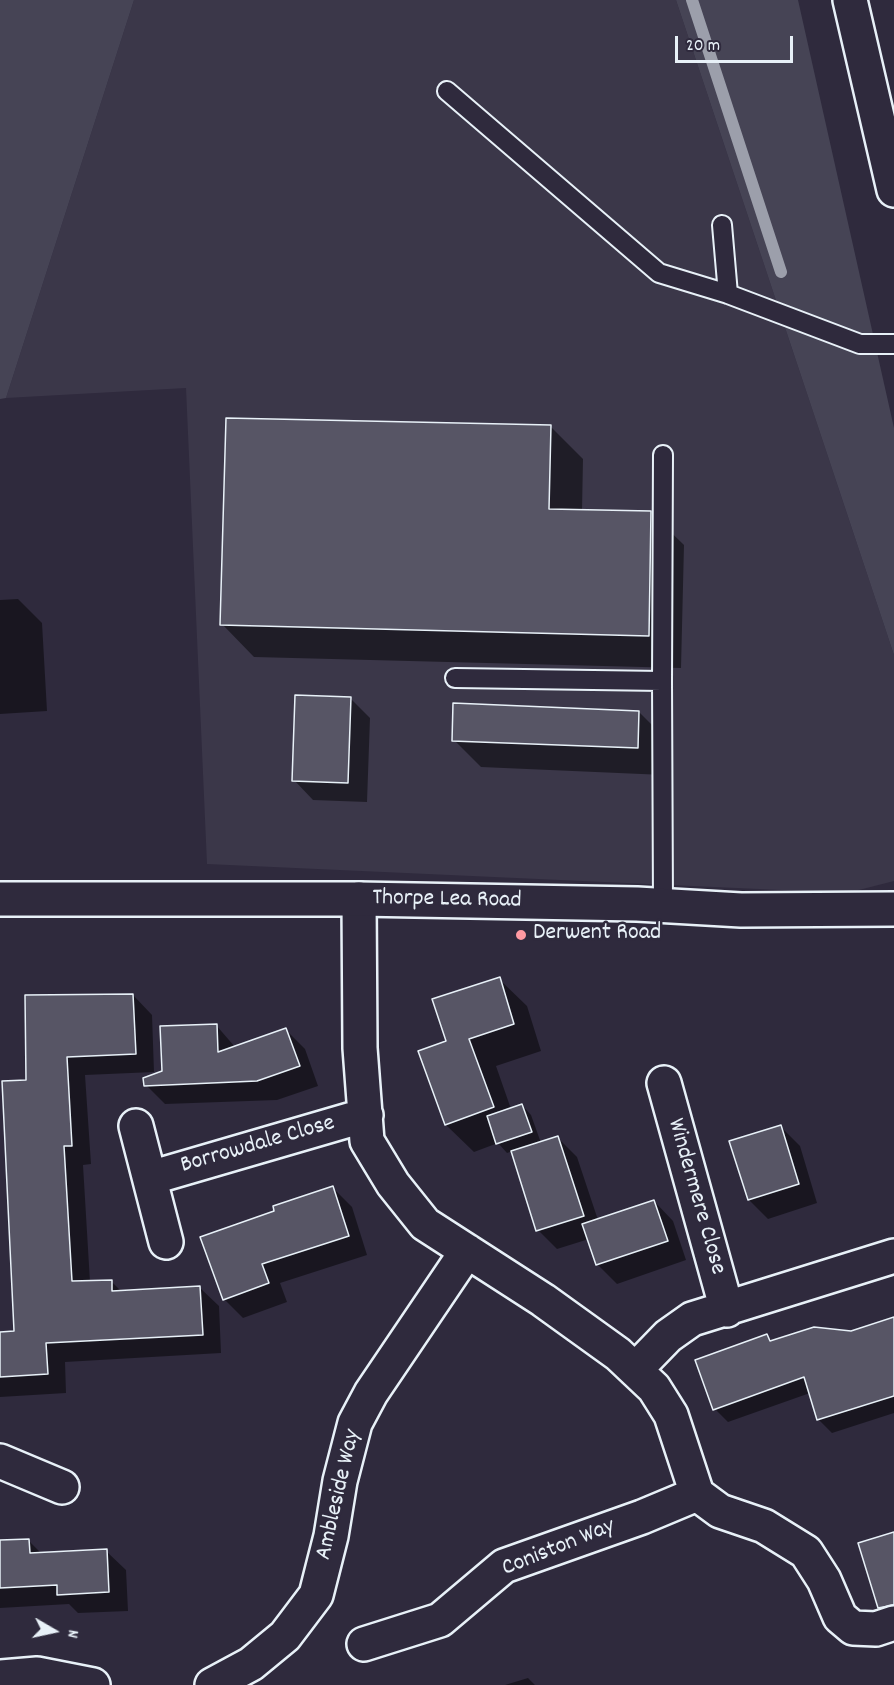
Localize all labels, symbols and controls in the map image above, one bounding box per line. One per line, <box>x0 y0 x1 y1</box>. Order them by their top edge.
scale bar <box>678 24 796 62</box>
text: 20 m <box>686 34 720 59</box>
street label: Thorpe Lea Road <box>372 885 522 917</box>
place label: Derwent Road <box>533 921 661 949</box>
marker: Derwent Road <box>514 928 528 942</box>
street label: Borrowdale Close <box>178 1110 338 1182</box>
street label: Windermere Close <box>659 1116 731 1278</box>
street label: Ambleside Way <box>311 1427 369 1563</box>
street label: Coniston Way <box>498 1513 620 1585</box>
north arrow <box>24 1601 84 1661</box>
text: N <box>60 1628 84 1640</box>

